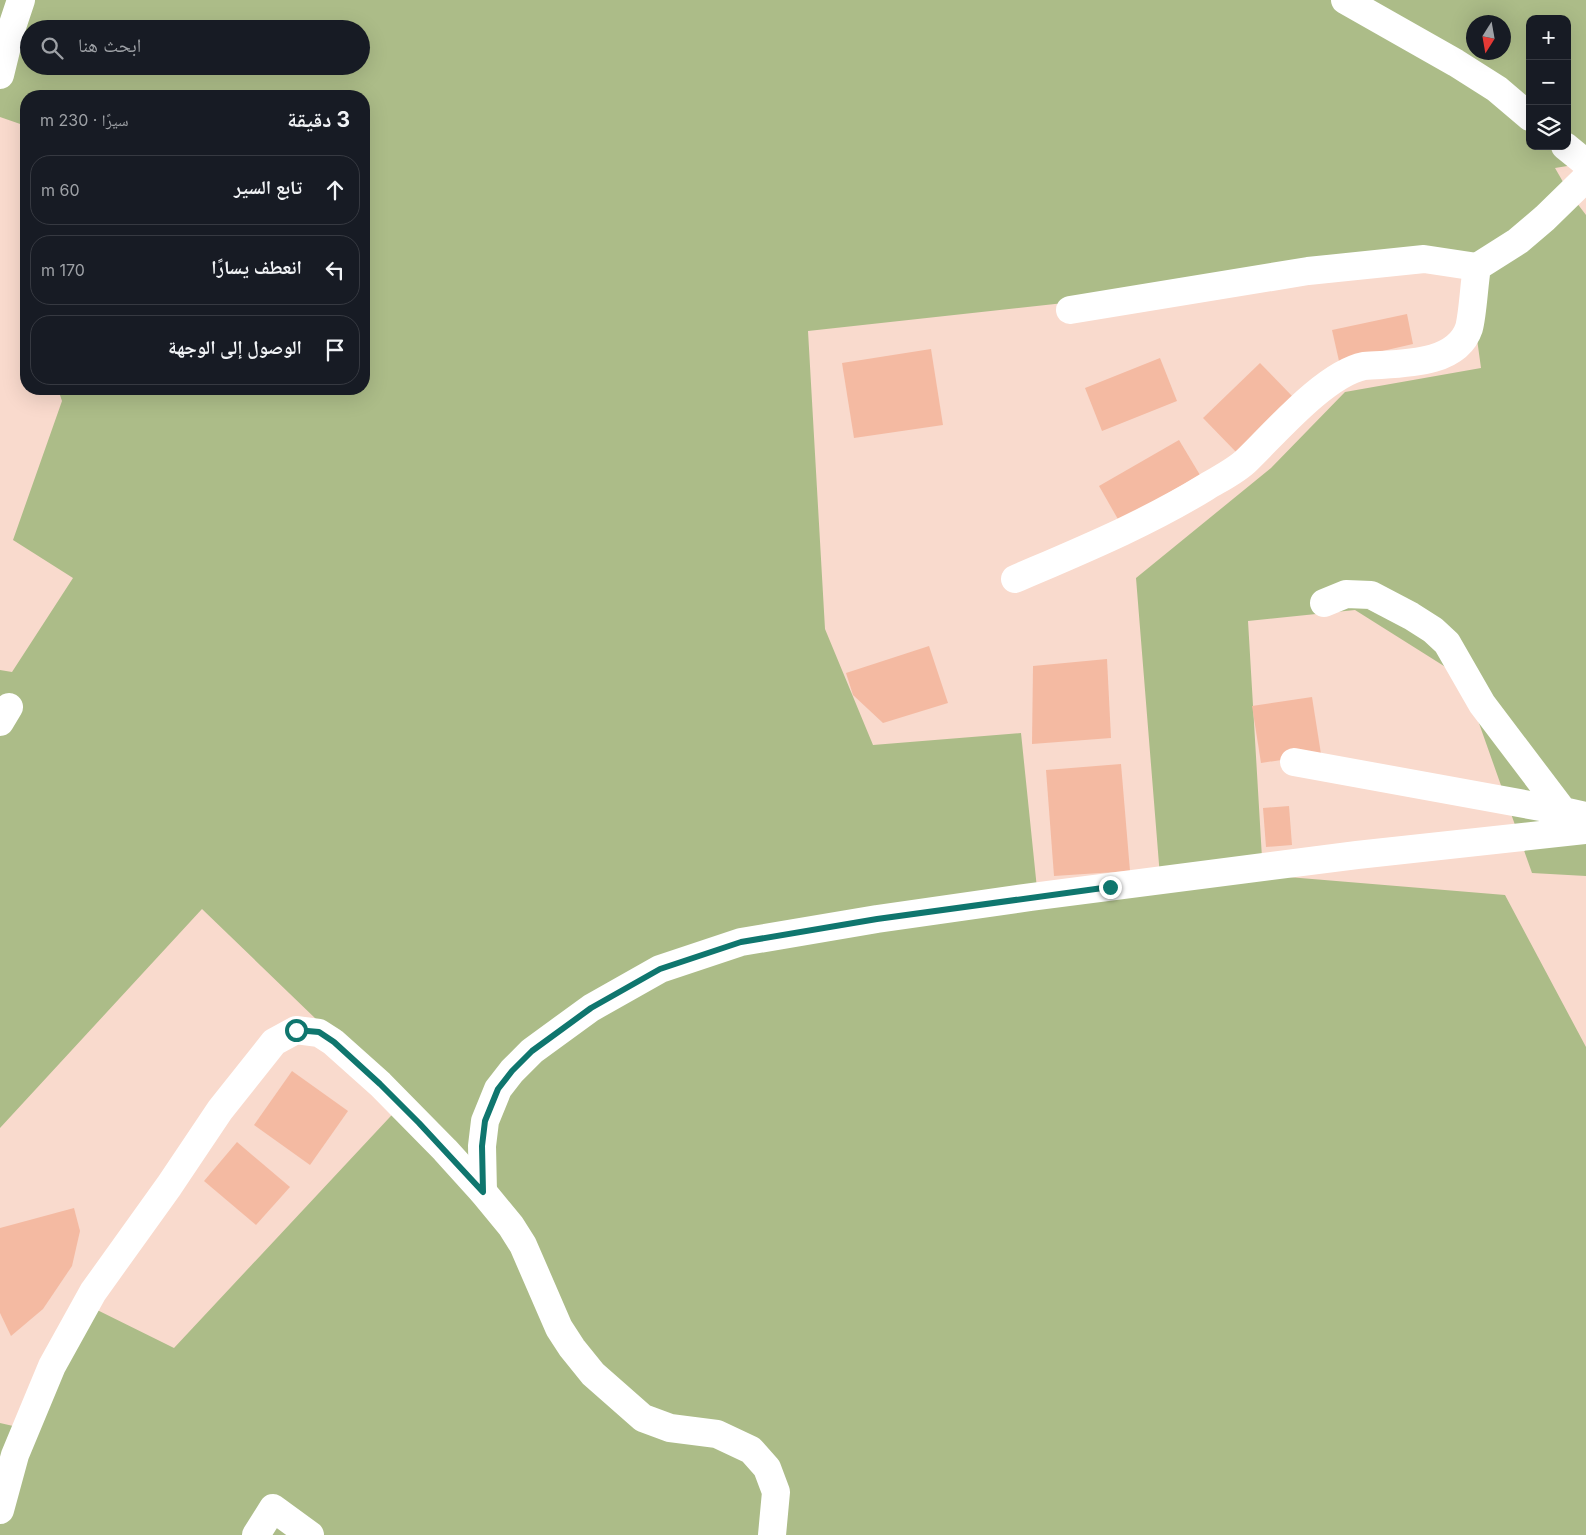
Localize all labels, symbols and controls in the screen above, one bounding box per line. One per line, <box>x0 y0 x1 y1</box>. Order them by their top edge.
north arrow <box>1466 15 1511 60</box>
map controls <box>1526 15 1571 150</box>
button: + <box>1526 15 1571 60</box>
search box <box>20 20 370 75</box>
icon: search <box>38 34 66 62</box>
text: ابحث هنا <box>78 34 141 57</box>
button: − <box>1526 60 1571 105</box>
button: layers <box>1526 105 1571 150</box>
text: 3 دقيقة <box>287 107 350 132</box>
text: سيرًا · 230 m <box>40 110 128 130</box>
text: تابع السير <box>234 176 302 199</box>
icon: ahead <box>321 176 349 204</box>
text: 60 m <box>41 180 80 200</box>
text: انعطف يسارًا <box>211 256 302 279</box>
icon: left <box>321 256 349 284</box>
text: 170 m <box>41 260 85 280</box>
text: الوصول إلى الوجهة <box>168 336 302 359</box>
icon: arrive <box>321 336 349 364</box>
route end <box>1099 876 1122 899</box>
route start <box>285 1019 308 1042</box>

